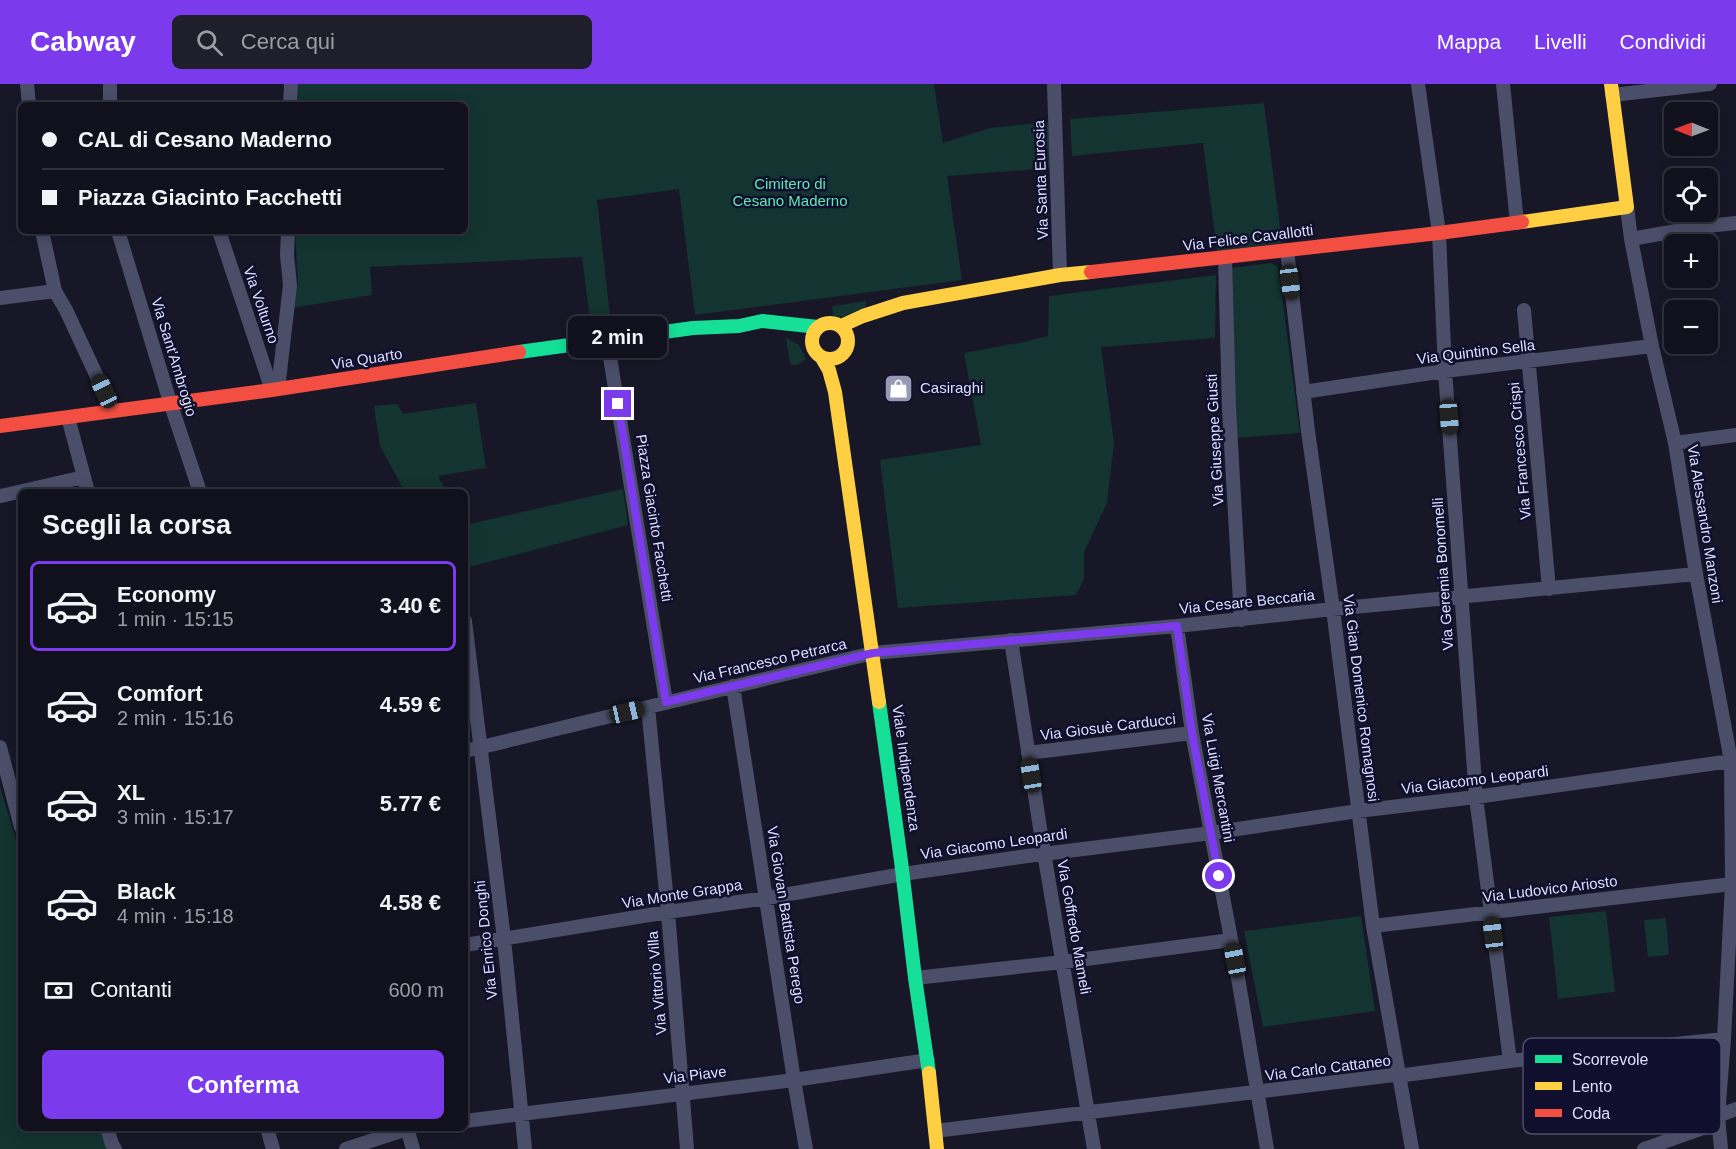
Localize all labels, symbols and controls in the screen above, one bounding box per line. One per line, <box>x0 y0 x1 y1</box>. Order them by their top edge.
search box <box>172 15 592 69</box>
text: Cabway <box>30 26 136 57</box>
icon: search <box>193 26 226 59</box>
text: Cerca qui <box>241 29 335 54</box>
text: Mappa <box>1437 30 1501 53</box>
text: Livelli <box>1534 30 1587 53</box>
text: Condividi <box>1620 30 1706 53</box>
north arrow <box>1664 102 1718 156</box>
map controls <box>1664 102 1718 354</box>
street label: Via Santa Eurosia <box>1030 119 1051 240</box>
text: CAL di Cesano Maderno <box>78 127 332 152</box>
button: locate <box>1664 168 1718 222</box>
park label: Cimitero di Cesano Maderno <box>732 175 848 209</box>
text: Piazza Giacinto Facchetti <box>78 185 342 210</box>
street label: Via Felice Cavallotti <box>1182 221 1314 254</box>
button: + <box>1664 234 1718 288</box>
car <box>1279 263 1301 301</box>
street label: Via Volturno <box>240 264 283 346</box>
street label: Via Sant'Ambrogio <box>148 295 201 418</box>
button: − <box>1664 300 1718 354</box>
callout: 2 min <box>568 317 668 359</box>
text: 2 min <box>591 326 644 348</box>
street label: Via Quintino Sella <box>1416 336 1537 367</box>
street label: Via Quarto <box>330 345 404 372</box>
car <box>88 371 120 411</box>
shop icon: Casiraghi <box>883 372 915 404</box>
street label: Via Giuseppe Giusti <box>1203 374 1226 507</box>
place label: Casiraghi <box>920 379 983 396</box>
street label: Via Francesco Crispi <box>1505 382 1534 521</box>
route end <box>604 390 631 417</box>
car <box>1439 398 1459 436</box>
street label: Piazza Giacinto Facchetti <box>633 433 676 603</box>
street label: Via Alessandro Manzoni <box>1685 443 1726 605</box>
street label: Via Geremia Bonomelli <box>1429 497 1456 651</box>
text: Scegli la corsa <box>42 510 231 540</box>
icon: car <box>45 579 99 633</box>
text: Economy <box>117 582 216 607</box>
street label: Via Cesare Beccaria <box>1178 586 1316 617</box>
text: 3.40 € <box>380 593 441 618</box>
street label: Via Gian Domenico Romagnosi <box>1340 593 1383 803</box>
text: 1 min · 15:15 <box>117 608 234 630</box>
street label: Via Francesco Petrarca <box>692 634 849 686</box>
icon: car <box>45 678 99 732</box>
text: Comfort <box>117 681 203 706</box>
text: 4.59 € <box>380 692 441 717</box>
car <box>607 699 647 725</box>
street label: Viale Indipendenza <box>889 704 924 833</box>
text: 2 min · 15:16 <box>117 707 234 729</box>
street label: Via Giosuè Carducci <box>1039 710 1177 743</box>
street label: Via Luigi Mercantini <box>1199 712 1238 844</box>
car <box>1019 756 1043 794</box>
street label: Via Giacomo Leopardi <box>1400 762 1550 797</box>
icon: car <box>45 777 99 831</box>
text: XL <box>117 780 145 805</box>
text: 5.77 € <box>380 791 441 816</box>
text: 3 min · 15:17 <box>117 806 234 828</box>
street label: Via Giovan Battista Perego <box>764 825 809 1005</box>
street label: Via Giacomo Leopardi <box>919 825 1068 862</box>
street label: Via Goffredo Mameli <box>1054 858 1095 995</box>
route start <box>1205 862 1232 889</box>
street label: Via Ludovico Ariosto <box>1482 872 1618 905</box>
icon: car <box>45 876 99 930</box>
street label: Via Monte Grappa <box>621 876 744 911</box>
text: Black <box>117 879 176 904</box>
street label: Via Enrico Donghi <box>471 880 500 1001</box>
text: 4.58 € <box>380 890 441 915</box>
text: 4 min · 15:18 <box>117 905 234 927</box>
car <box>1482 915 1504 953</box>
street label: Via Vittorio Villa <box>643 930 670 1036</box>
car <box>1223 941 1247 979</box>
icon: cash <box>42 974 75 1007</box>
text: Contanti <box>90 977 172 1002</box>
text: 600 m <box>388 979 444 1001</box>
legend <box>1523 1038 1721 1134</box>
button: Conferma <box>42 1050 444 1119</box>
street label: Via Carlo Cattaneo <box>1264 1051 1392 1084</box>
text: Scorrevole <box>1572 1051 1649 1068</box>
street label: Via Piave <box>663 1062 727 1087</box>
text: Lento <box>1572 1078 1612 1095</box>
text: Coda <box>1572 1105 1610 1122</box>

